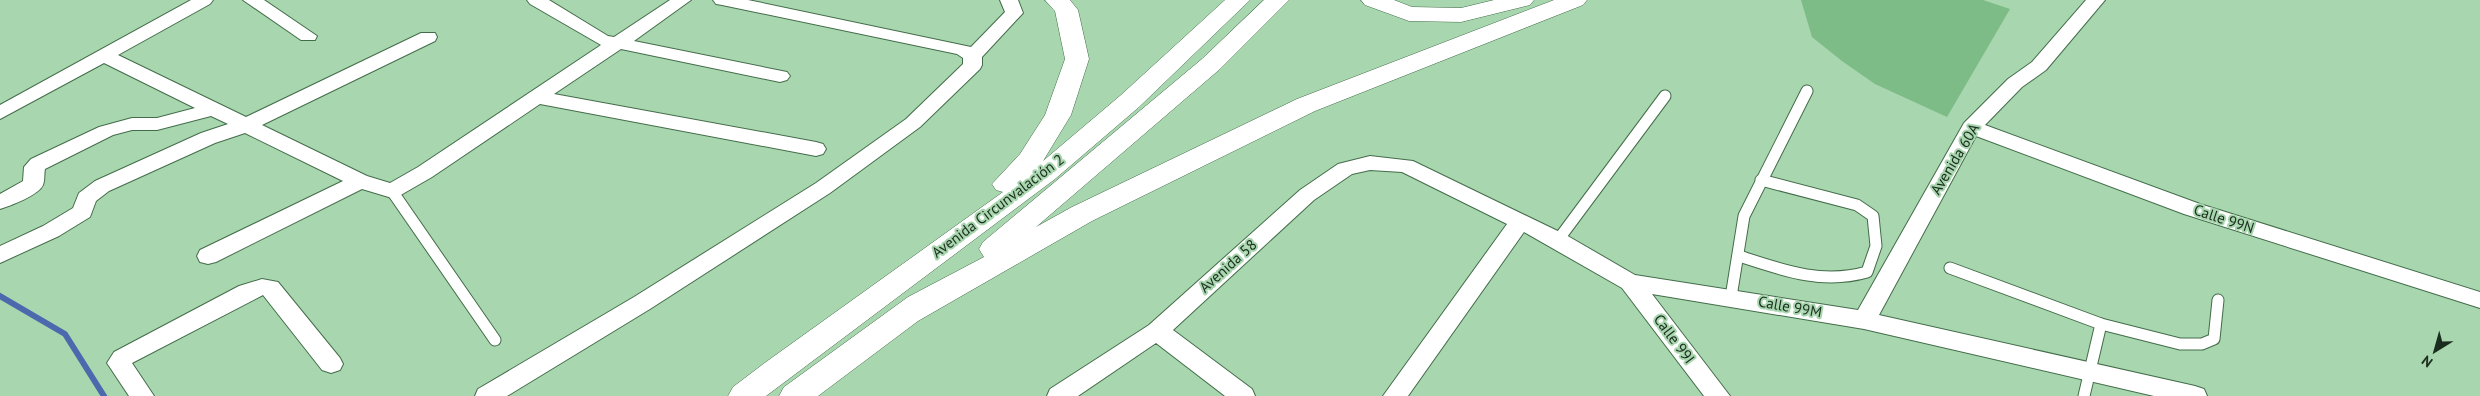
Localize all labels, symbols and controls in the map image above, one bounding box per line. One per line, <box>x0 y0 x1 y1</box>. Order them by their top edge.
street label: Avenida 60A <box>1926 119 1983 198</box>
street label: Avenida Circunvalación 2 <box>928 150 1068 262</box>
street label: Calle 99N <box>2191 200 2257 237</box>
street label: Avenida 58 <box>1195 235 1260 296</box>
street label: Calle 99M <box>1757 292 1823 321</box>
street label: Calle 99I <box>1650 310 1699 367</box>
north arrow <box>2410 326 2460 376</box>
text: N <box>2418 351 2436 371</box>

